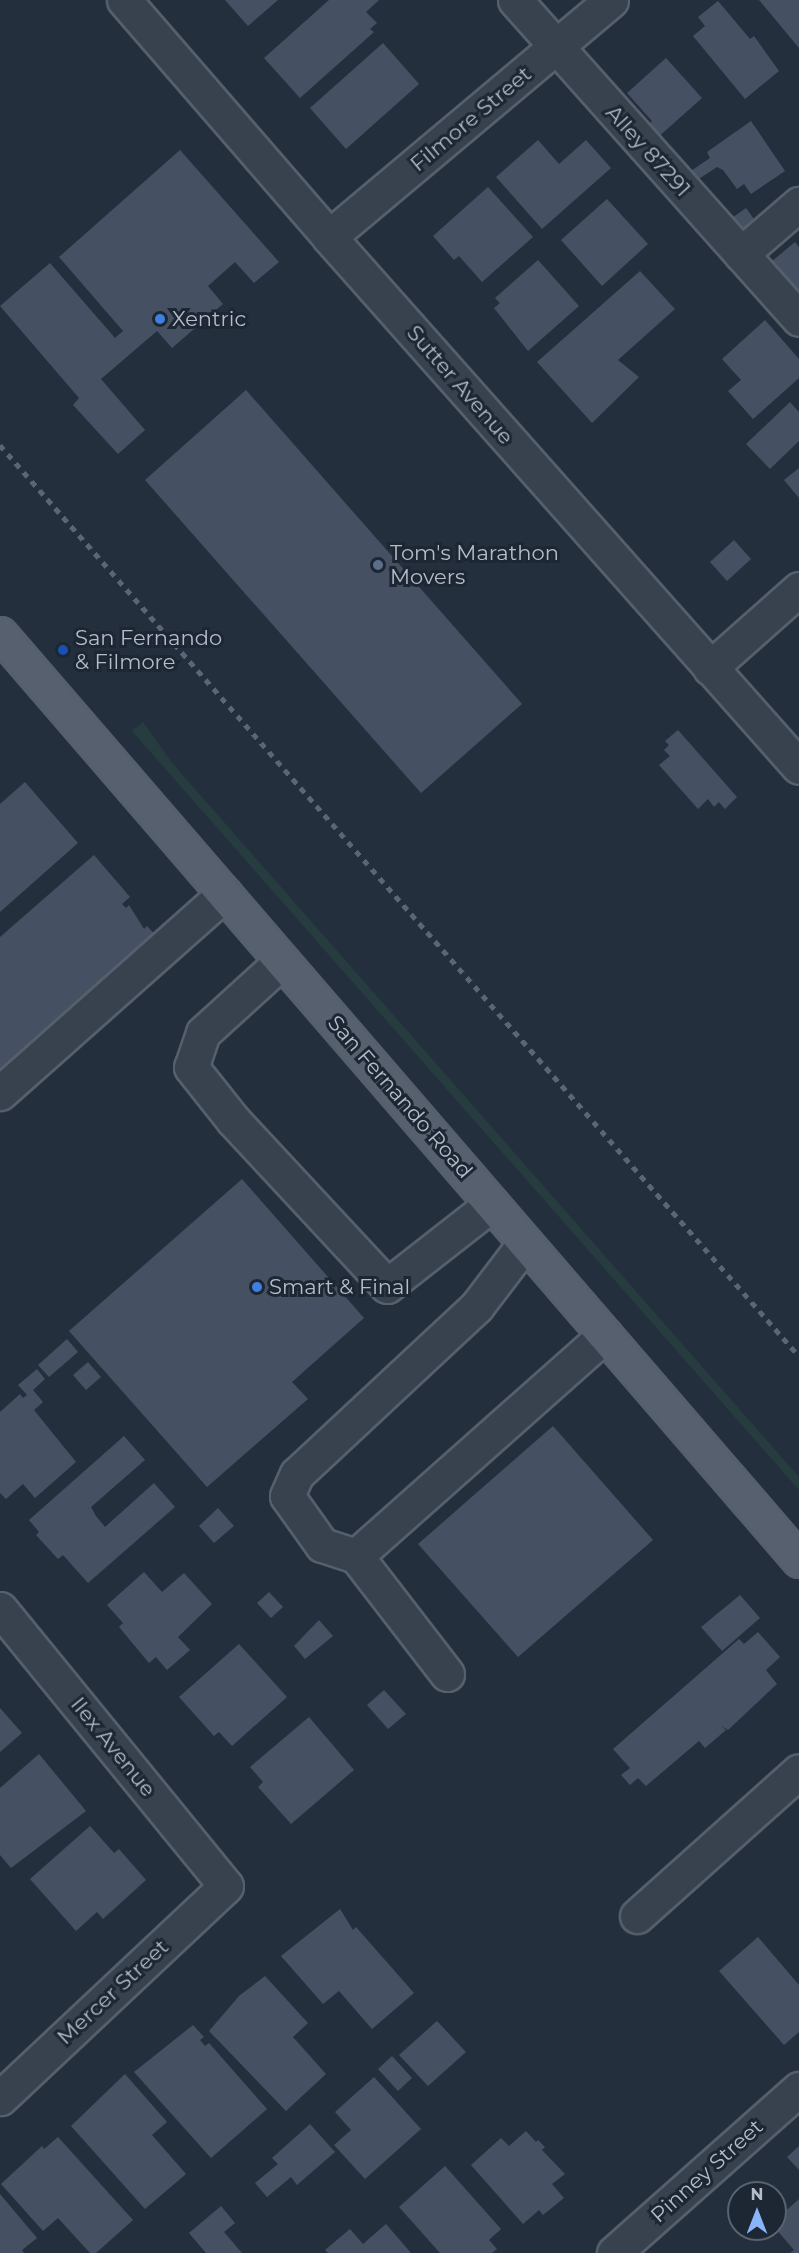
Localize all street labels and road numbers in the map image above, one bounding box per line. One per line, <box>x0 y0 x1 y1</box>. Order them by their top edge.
street label: Filmore Street <box>405 61 537 177</box>
street label: Alley 87291 <box>601 100 695 202</box>
street label: Sutter Avenue <box>402 320 518 450</box>
street label: San Fernando Road <box>322 1010 478 1184</box>
street label: Ilex Avenue <box>65 1692 161 1802</box>
street label: Mercer Street <box>52 1934 174 2050</box>
street label: Pinney Street <box>646 2114 768 2228</box>

